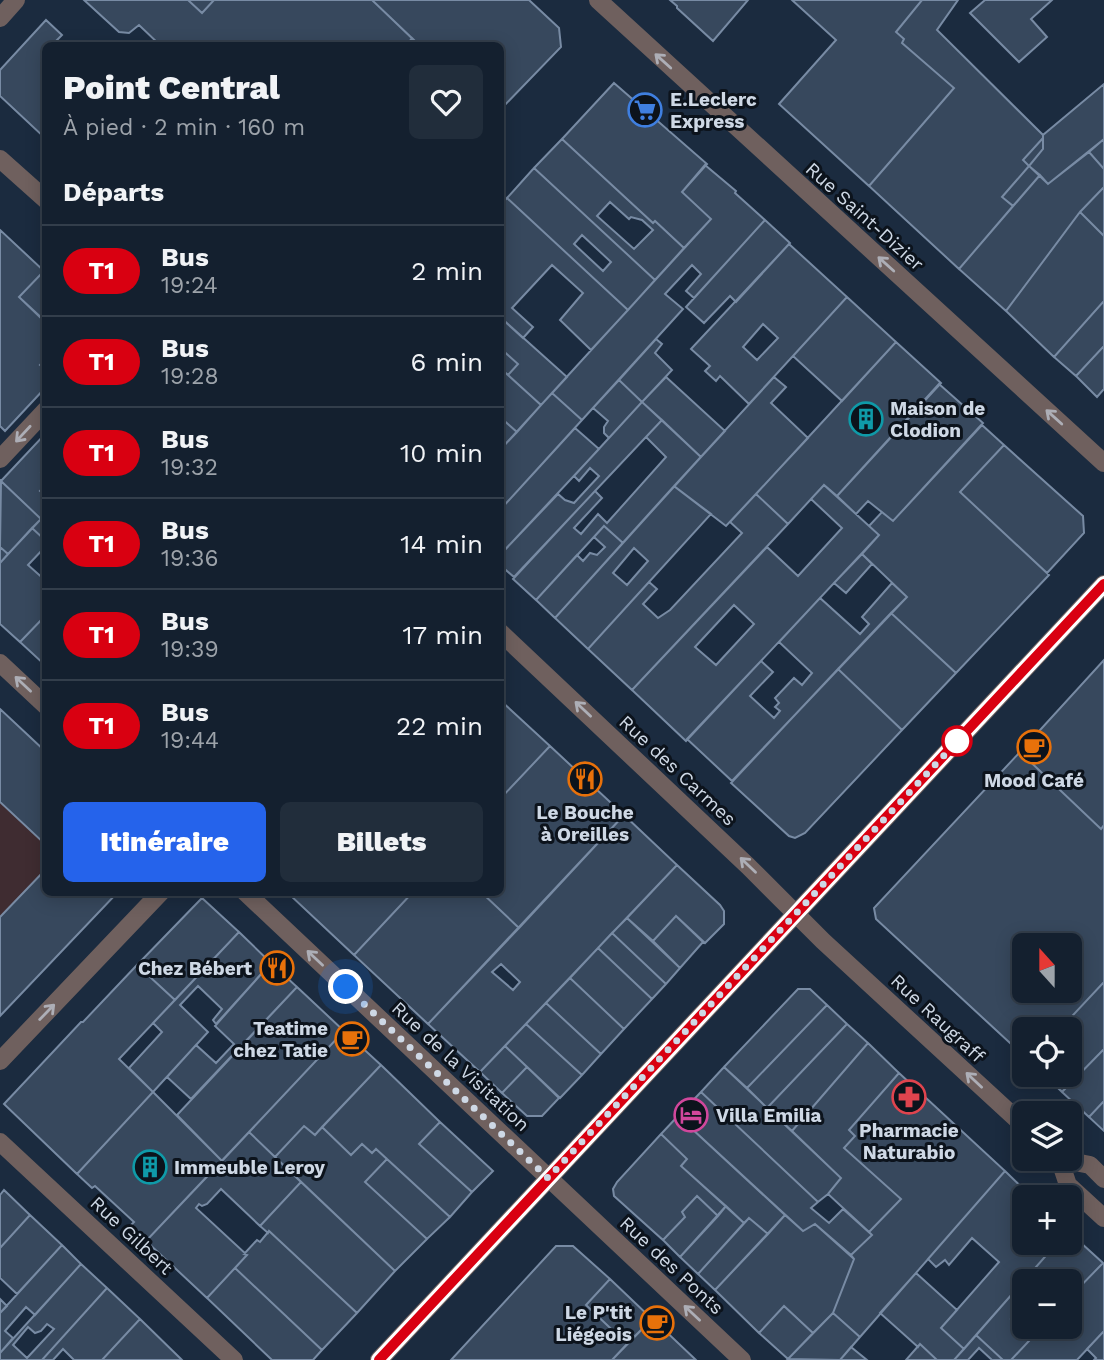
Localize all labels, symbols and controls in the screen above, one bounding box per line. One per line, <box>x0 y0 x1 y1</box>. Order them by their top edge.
one-way arrow <box>654 53 672 69</box>
button: heart <box>409 65 483 139</box>
text: Point Central <box>63 68 280 107</box>
place label: E.Leclerc Express <box>670 88 757 133</box>
supermarket icon: E.Leclerc Express <box>626 91 664 129</box>
text: À pied · 2 min · 160 m <box>63 114 305 141</box>
street label: Rue Saint-Dizier <box>801 157 929 276</box>
text: Départs <box>63 177 164 207</box>
text: Bus <box>161 242 209 272</box>
one-way arrow <box>878 255 895 272</box>
text: 2 min <box>411 256 483 286</box>
text: T1 <box>88 257 115 285</box>
text: 19:24 <box>161 272 218 299</box>
text: Bus <box>161 333 209 363</box>
text: 6 min <box>411 347 483 377</box>
text: T1 <box>88 348 115 376</box>
text: 19:28 <box>161 363 219 390</box>
place label: Maison de Clodion <box>890 397 985 442</box>
building icon: Maison de Clodion <box>847 400 885 438</box>
one-way arrow <box>1045 409 1063 425</box>
text: Bus <box>161 424 209 454</box>
one-way arrow <box>14 425 31 442</box>
text: 10 min <box>400 438 483 468</box>
text: T1 <box>88 439 115 467</box>
text: 19:32 <box>161 454 218 481</box>
text: Bus <box>161 515 209 545</box>
text: 14 min <box>400 529 483 559</box>
text: T1 <box>88 530 115 558</box>
text: 19:36 <box>161 545 218 572</box>
text: Bus <box>161 606 209 636</box>
text: 17 min <box>402 620 483 650</box>
text: T1 <box>88 621 115 649</box>
text: 19:39 <box>161 636 219 663</box>
one-way arrow <box>15 676 32 693</box>
text: Bus <box>161 697 209 727</box>
one-way arrow <box>575 700 592 717</box>
street label: Rue des Carmes <box>614 710 741 830</box>
text: 22 min <box>396 711 483 741</box>
text: T1 <box>88 712 115 740</box>
unlabelled marker <box>942 726 972 756</box>
text: 19:44 <box>161 727 219 754</box>
cafe icon: Mood Café <box>1015 728 1053 766</box>
restaurant icon: Le Bouche à Oreilles <box>566 760 604 798</box>
place label: Mood Café <box>984 769 1084 792</box>
place label: Le Bouche à Oreilles <box>536 801 634 846</box>
button: Itinéraire <box>63 802 266 882</box>
button: Billets <box>280 802 483 882</box>
one-way arrow <box>740 857 757 874</box>
north arrow <box>1012 933 1082 1003</box>
map controls <box>1012 933 1082 1339</box>
restaurant icon: Chez Bébert <box>258 949 296 987</box>
one-way arrow <box>306 949 323 966</box>
place label: Chez Bébert <box>138 957 253 980</box>
your location <box>328 969 363 1004</box>
street label: Rue Raugraff <box>886 969 989 1068</box>
street label: Rue de la Visitation <box>387 997 534 1136</box>
one-way arrow <box>39 1003 56 1020</box>
place label: Teatime chez Tatie <box>233 1017 328 1062</box>
button: locate <box>1012 1017 1082 1087</box>
cafe icon: Teatime chez Tatie <box>333 1020 371 1058</box>
one-way arrow <box>966 1071 983 1088</box>
pharmacy icon: Pharmacie Naturabio <box>890 1078 928 1116</box>
hotel icon: Villa Emilia <box>672 1096 710 1134</box>
button: layers <box>1012 1101 1082 1171</box>
place label: Villa Emilia <box>716 1104 821 1127</box>
place label: Pharmacie Naturabio <box>859 1119 959 1164</box>
building icon: Immeuble Leroy <box>131 1148 169 1186</box>
place label: Immeuble Leroy <box>174 1156 325 1179</box>
button: + <box>1012 1185 1082 1255</box>
street label: Rue Gilbert <box>86 1191 178 1279</box>
street label: Rue des Ponts <box>615 1211 728 1319</box>
button: − <box>1012 1269 1082 1339</box>
place label: Le P'tit Liégeois <box>555 1301 633 1346</box>
cafe icon: Le P'tit Liégeois <box>638 1304 676 1342</box>
one-way arrow <box>684 1305 701 1322</box>

